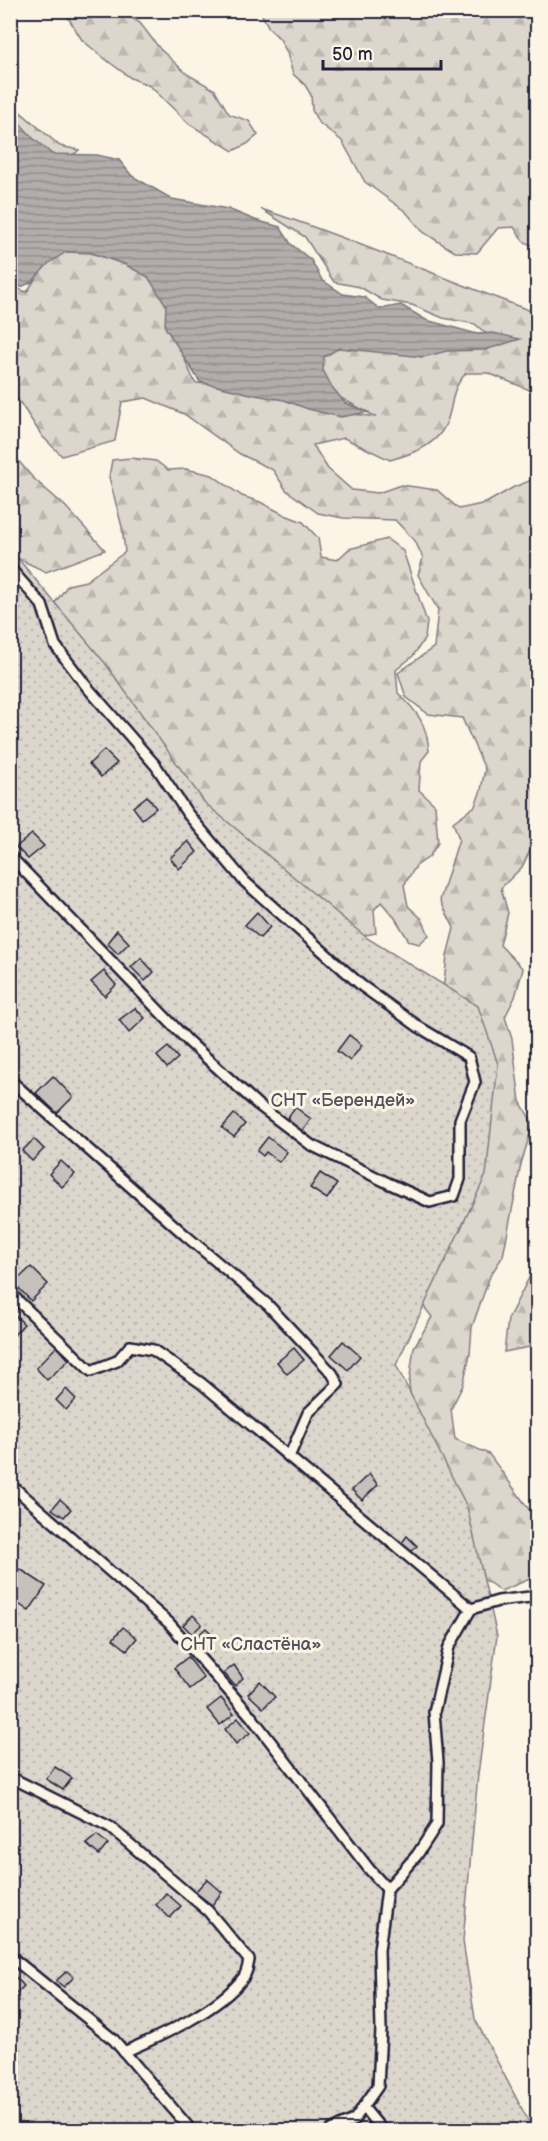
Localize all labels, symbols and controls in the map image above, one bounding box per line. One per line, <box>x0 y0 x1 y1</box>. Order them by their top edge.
scale bar <box>323 33 442 71</box>
text: 50 m <box>332 44 373 65</box>
park label: СНТ «Берендей» <box>271 1090 415 1111</box>
park label: СНТ «Сластёна» <box>180 1634 322 1655</box>

